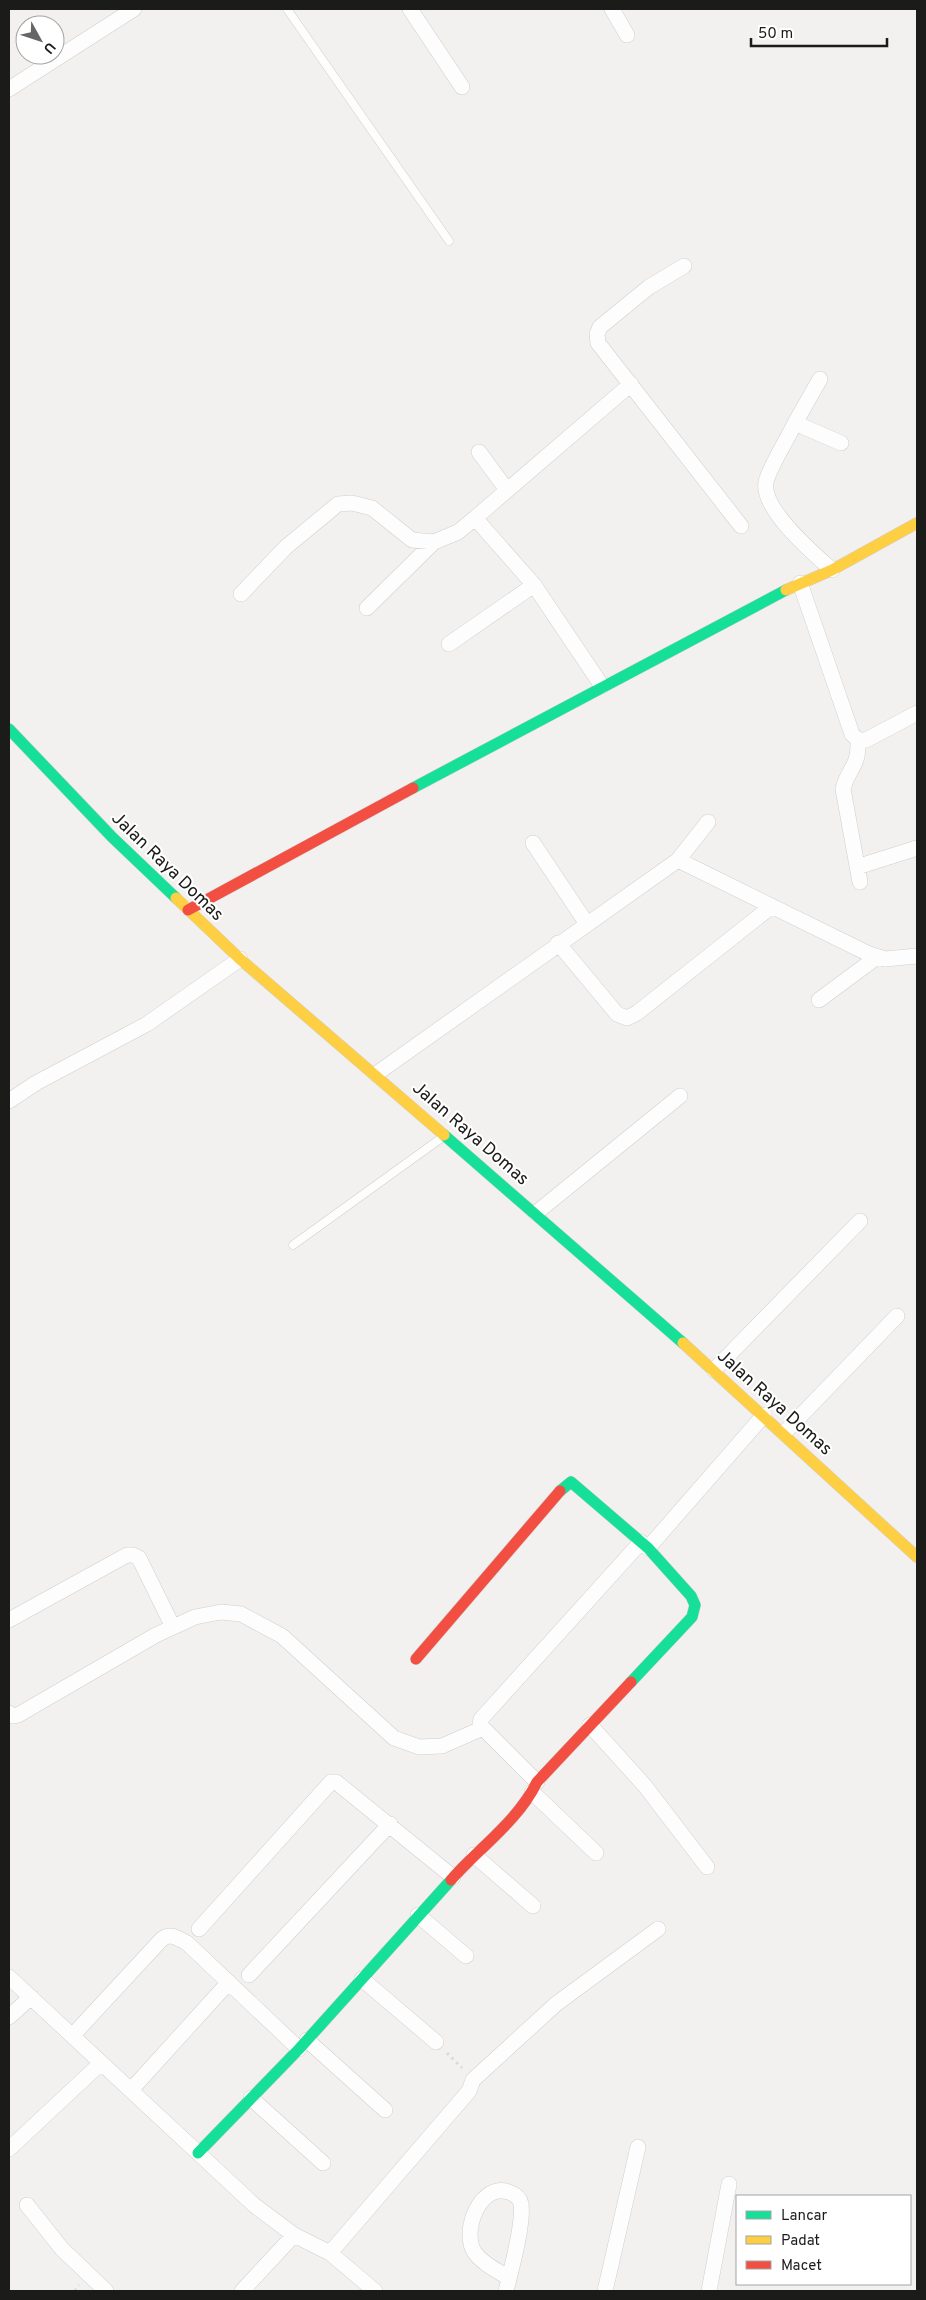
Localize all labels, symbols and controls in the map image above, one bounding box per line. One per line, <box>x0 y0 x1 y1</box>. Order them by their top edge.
north arrow <box>15 15 65 65</box>
scale bar <box>751 15 887 47</box>
text: 50 m <box>758 25 793 44</box>
text: U <box>39 38 59 57</box>
street label: Jalan Raya Domas <box>106 808 228 927</box>
street label: Jalan Raya Domas <box>407 1077 533 1191</box>
street label: Jalan Raya Domas <box>712 1345 836 1461</box>
legend <box>736 2195 911 2285</box>
text: Lancar <box>781 2207 828 2226</box>
text: Padat <box>781 2232 820 2251</box>
text: Macet <box>781 2257 822 2276</box>

